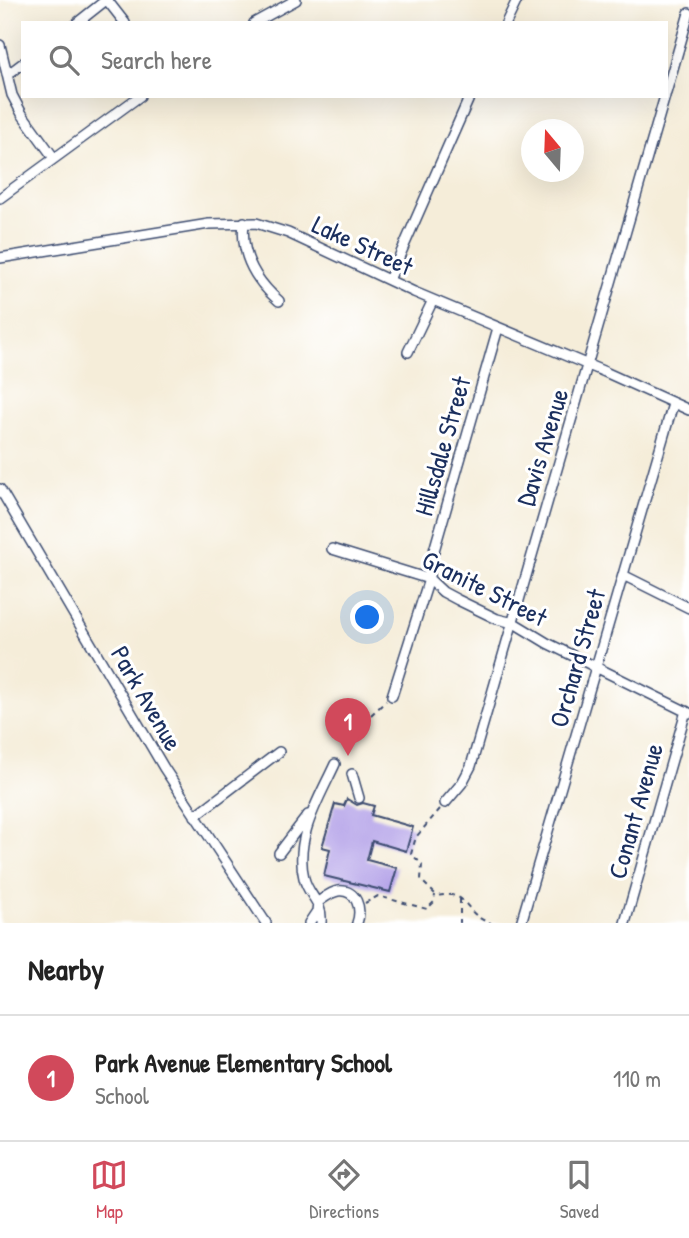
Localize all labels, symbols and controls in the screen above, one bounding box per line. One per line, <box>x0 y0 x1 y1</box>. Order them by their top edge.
search box <box>21 21 668 98</box>
icon: search <box>45 41 83 79</box>
text: Search here <box>101 42 212 77</box>
north arrow <box>521 119 584 182</box>
street label: Lake Street <box>307 206 420 284</box>
street label: Hillsdale Street <box>405 371 479 520</box>
street label: Davis Avenue <box>508 384 576 510</box>
street label: Granite Street <box>416 542 554 635</box>
street label: Orchard Street <box>541 584 614 731</box>
your location <box>350 600 384 634</box>
street label: Park Avenue <box>103 639 191 757</box>
pin: 1 <box>325 698 371 756</box>
street label: Conant Avenue <box>599 739 671 883</box>
text: Nearby <box>28 949 104 989</box>
text: Park Avenue Elementary School <box>95 1045 392 1080</box>
text: 1 <box>47 1063 55 1094</box>
text: 110 m <box>613 1063 661 1094</box>
text: School <box>95 1080 149 1111</box>
tab: Map <box>90 1156 128 1224</box>
tab: Directions <box>309 1156 379 1224</box>
tab: Saved <box>560 1156 599 1224</box>

